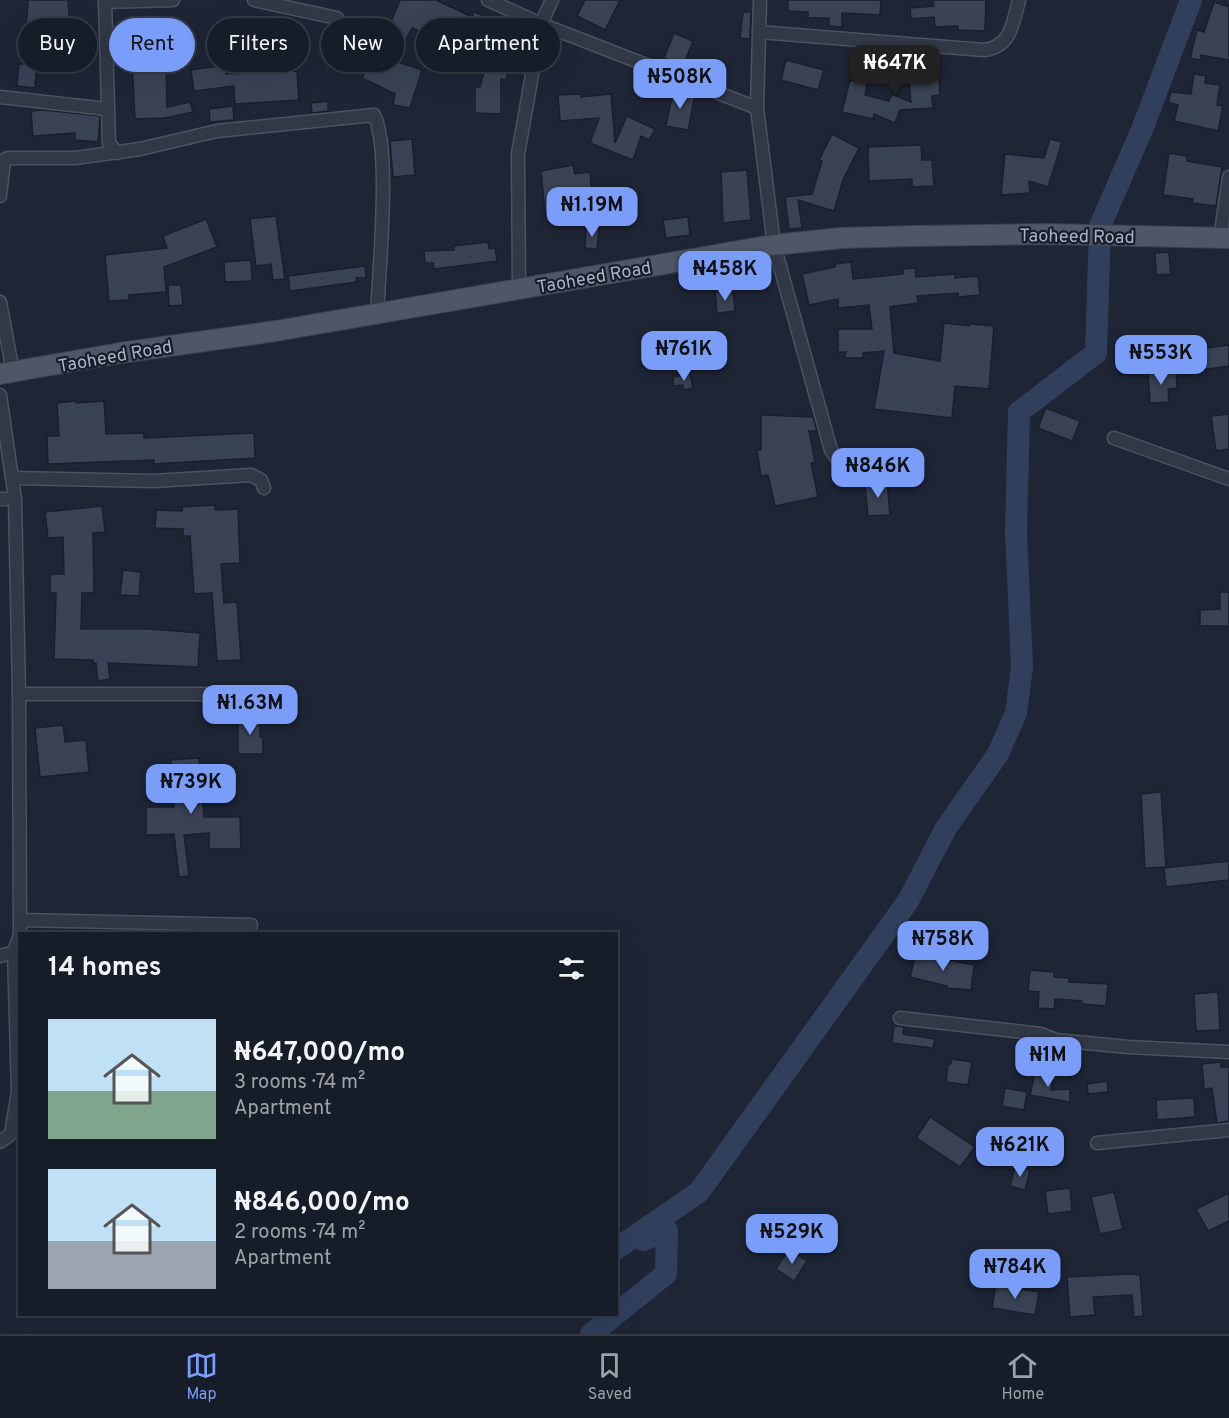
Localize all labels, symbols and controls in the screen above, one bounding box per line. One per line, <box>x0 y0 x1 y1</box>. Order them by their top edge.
chip: Buy <box>18 18 97 72</box>
chip: Rent <box>109 18 195 72</box>
chip: Filters <box>207 18 309 72</box>
chip: New <box>321 18 404 72</box>
chip: Apartment <box>416 18 560 72</box>
pin: ₦647K <box>853 45 937 96</box>
text: ₦647K <box>863 51 927 77</box>
pin: ₦508K <box>638 59 722 110</box>
text: ₦508K <box>647 65 713 91</box>
pin: ₦1.19M <box>543 187 641 238</box>
text: ₦1.19M <box>561 193 623 219</box>
street label: Taoheed Road <box>1019 225 1135 250</box>
pin: ₦458K <box>683 251 767 302</box>
street label: Taoheed Road <box>535 257 653 300</box>
text: ₦458K <box>692 257 758 283</box>
pin: ₦761K <box>642 331 726 382</box>
pin: ₦553K <box>1119 335 1203 386</box>
street label: Taoheed Road <box>56 336 174 379</box>
text: ₦761K <box>655 337 713 363</box>
text: ₦553K <box>1129 341 1193 367</box>
pin: ₦846K <box>836 448 920 499</box>
text: ₦846K <box>845 454 911 480</box>
pin: ₦1.63M <box>201 685 299 736</box>
text: ₦1.63M <box>217 691 283 717</box>
pin: ₦739K <box>149 764 233 815</box>
text: ₦739K <box>160 770 222 796</box>
pin: ₦758K <box>901 921 985 972</box>
text: ₦758K <box>912 927 975 953</box>
text: 14 homes <box>48 952 162 985</box>
icon: filters <box>555 952 588 985</box>
text: ₦647,000/mo <box>234 1037 405 1070</box>
pin: ₦1M <box>1019 1037 1077 1088</box>
icon: home <box>96 1043 168 1115</box>
text: ₦1M <box>1029 1043 1067 1069</box>
text: 3 rooms · 74 m² <box>234 1070 365 1096</box>
text: Apartment <box>234 1096 332 1122</box>
pin: ₦621K <box>978 1127 1062 1178</box>
text: ₦621K <box>990 1133 1050 1159</box>
text: ₦846,000/mo <box>234 1187 410 1220</box>
icon: home <box>96 1193 168 1265</box>
pin: ₦529K <box>750 1214 834 1265</box>
text: 2 rooms · 74 m² <box>234 1220 365 1246</box>
text: ₦529K <box>760 1220 824 1246</box>
text: Apartment <box>234 1246 332 1272</box>
pin: ₦784K <box>973 1249 1057 1300</box>
text: ₦784K <box>983 1255 1047 1281</box>
tab: Map <box>185 1349 218 1405</box>
tab: Saved <box>588 1349 632 1405</box>
tab: Home <box>1002 1349 1044 1405</box>

